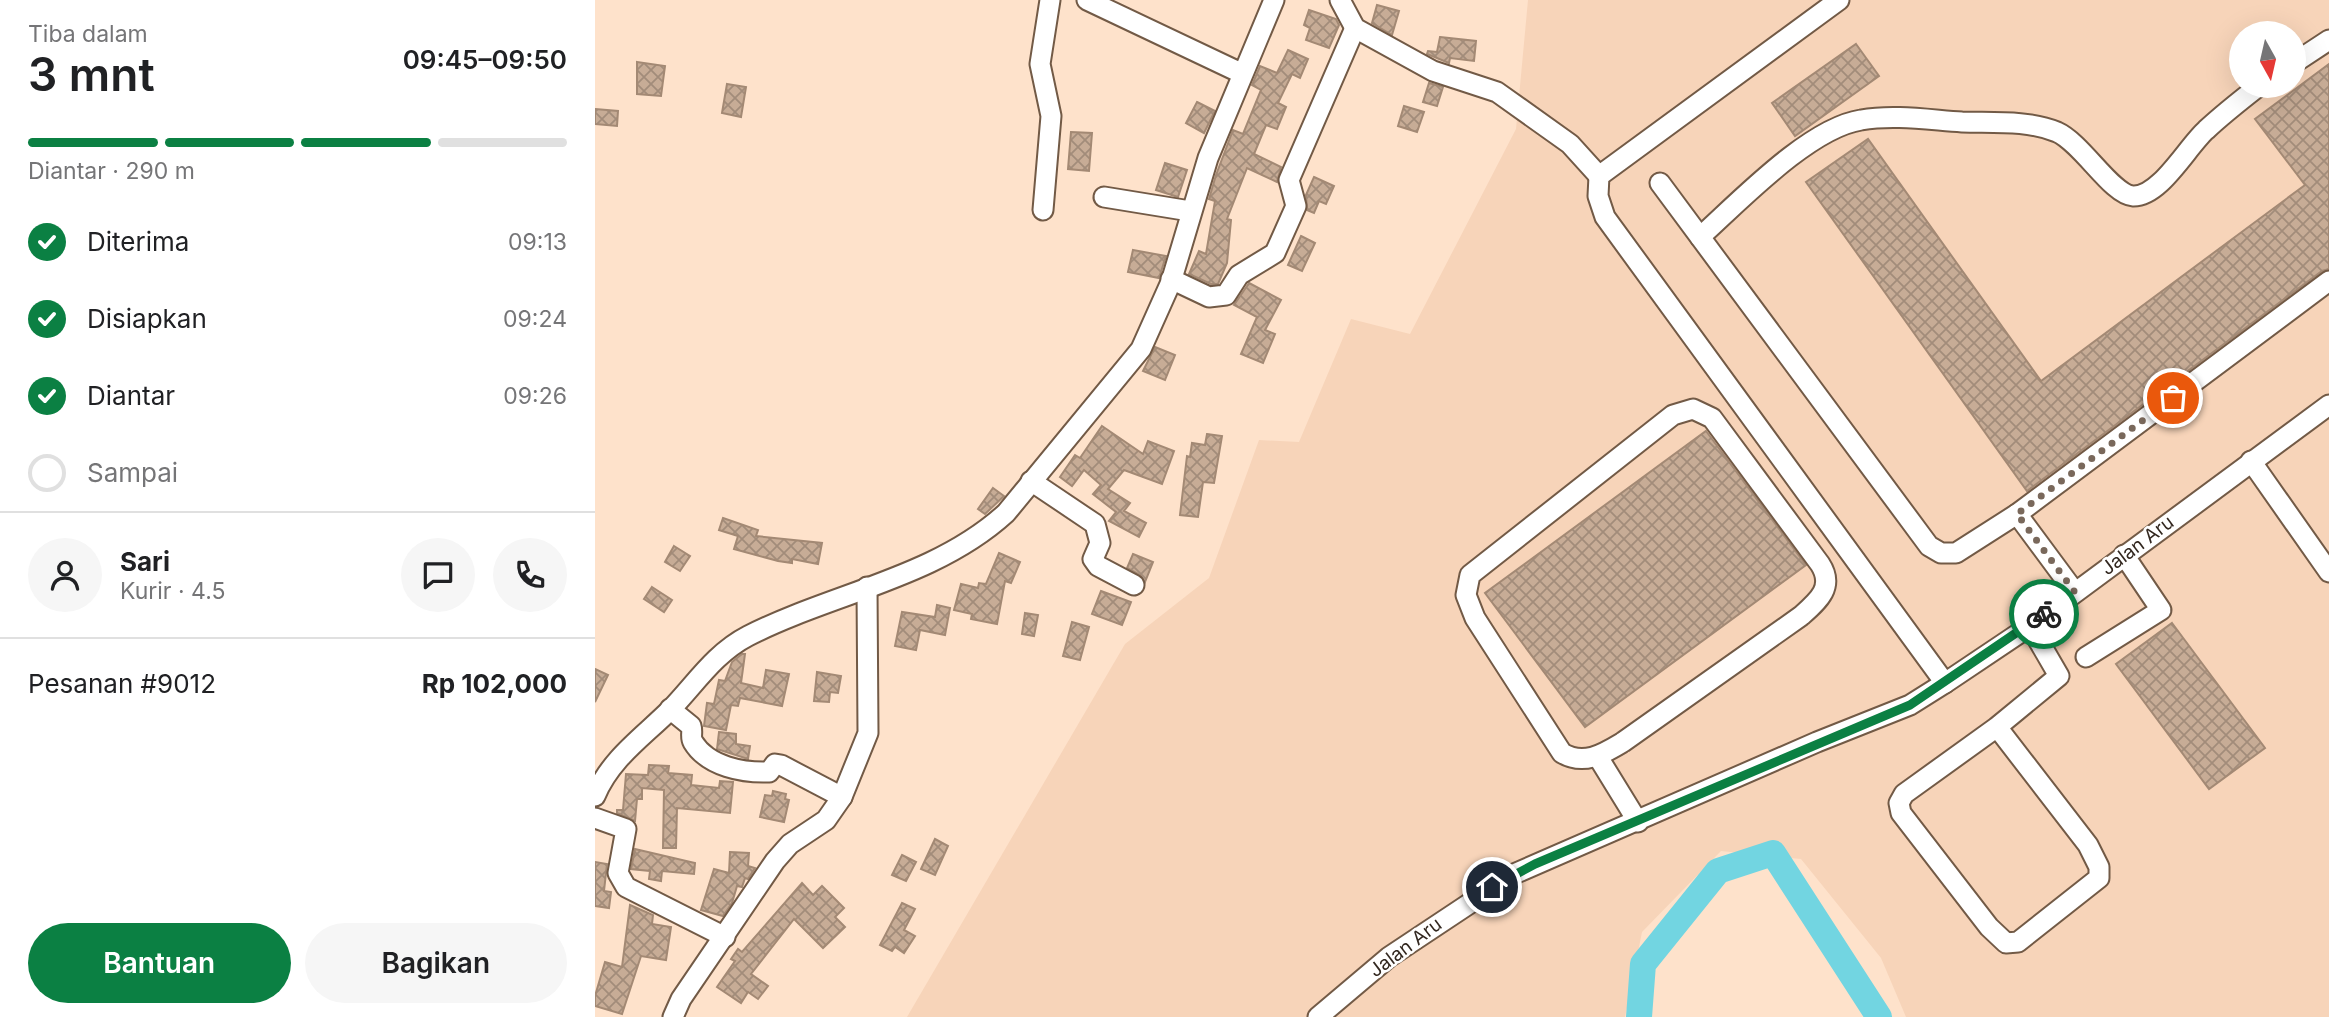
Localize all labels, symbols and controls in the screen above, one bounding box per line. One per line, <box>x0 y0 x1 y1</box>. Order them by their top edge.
text: Tiba dalam <box>28 20 148 48</box>
north arrow <box>2229 21 2307 98</box>
map controls <box>2229 21 2306 98</box>
text: 09:45–09:50 <box>403 44 567 75</box>
text: 3 mnt <box>28 46 155 102</box>
text: Diantar · 290 m <box>28 157 195 185</box>
icon: check <box>28 223 66 261</box>
text: Diterima <box>87 226 189 257</box>
text: 09:13 <box>508 228 567 256</box>
icon: check <box>28 300 66 338</box>
text: Disiapkan <box>87 303 207 334</box>
text: 09:24 <box>503 305 567 333</box>
pin <box>2143 368 2203 428</box>
icon: check <box>28 377 66 415</box>
icon: bag <box>2154 379 2192 417</box>
text: Diantar <box>87 380 175 411</box>
text: 09:26 <box>503 382 567 410</box>
text: Sampai <box>87 457 178 488</box>
street label: Jalan Aru <box>2096 511 2178 580</box>
button: person <box>28 538 102 612</box>
button: chat <box>401 538 475 612</box>
button: phone <box>493 538 567 612</box>
text: Sari <box>120 546 170 577</box>
text: Kurir · 4.5 <box>120 577 225 605</box>
courier <box>2009 579 2079 649</box>
icon: bike <box>2025 595 2063 633</box>
text: Pesanan #9012 <box>28 668 216 699</box>
text: Rp 102,000 <box>422 668 567 699</box>
pin <box>1462 857 1522 917</box>
icon: home <box>1473 868 1511 906</box>
street label: Jalan Aru <box>1364 913 1446 982</box>
button: Bantuan <box>28 923 291 1003</box>
button: Bagikan <box>305 923 567 1003</box>

